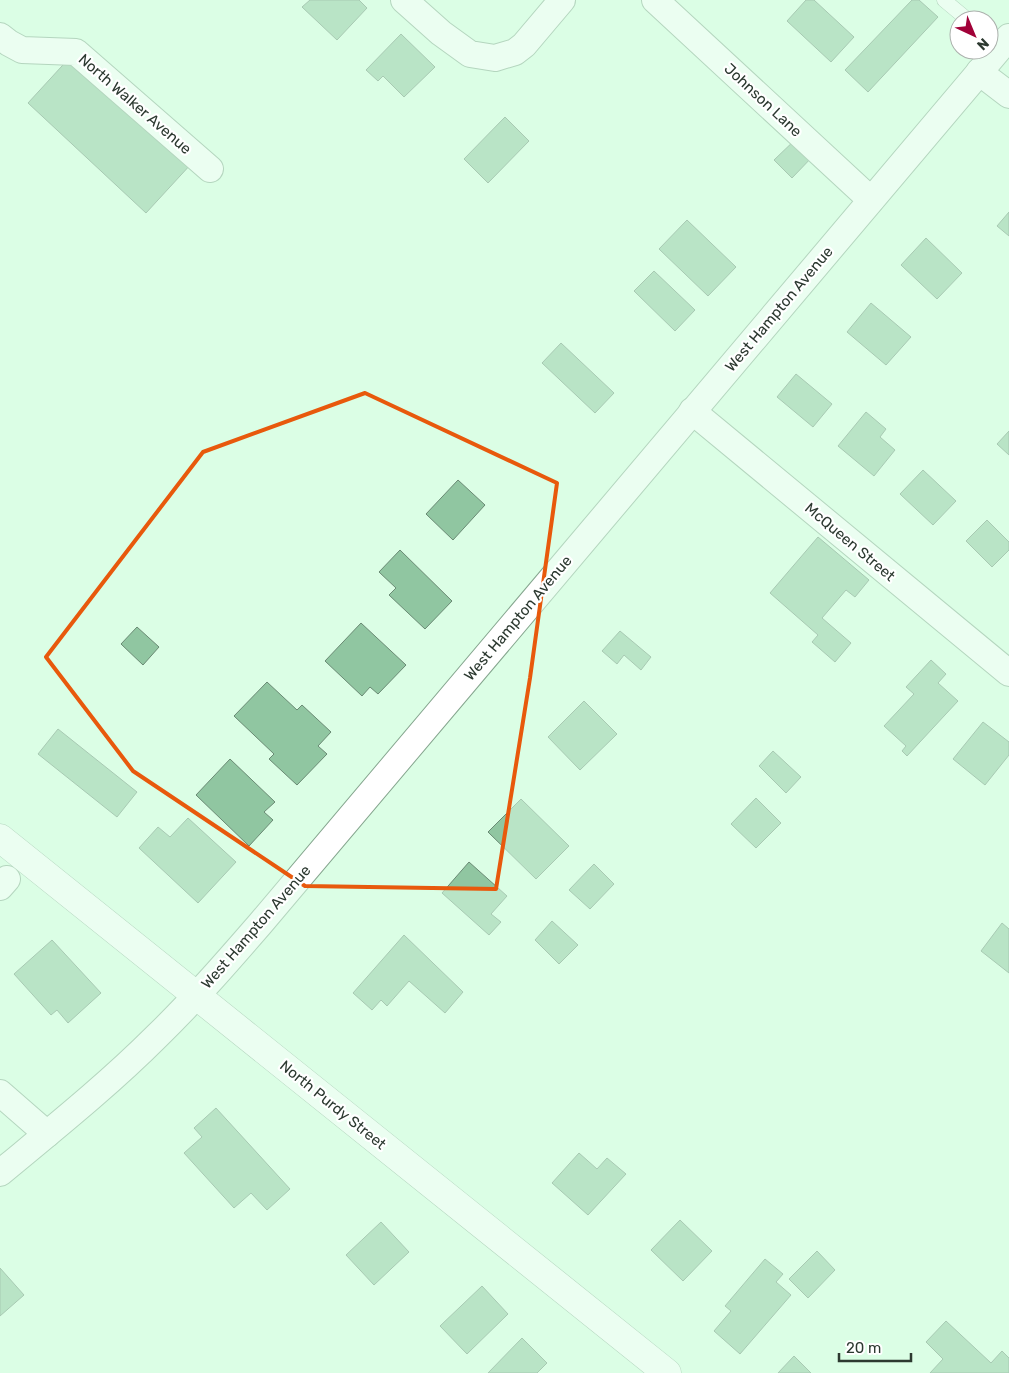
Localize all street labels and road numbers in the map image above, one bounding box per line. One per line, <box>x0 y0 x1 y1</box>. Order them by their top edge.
street label: North Walker Avenue <box>75 50 195 158</box>
street label: Johnson Lane <box>720 59 806 141</box>
street label: West Hampton Avenue <box>721 243 837 375</box>
street label: McQueen Street <box>801 499 899 585</box>
street label: West Hampton Avenue <box>460 552 576 684</box>
street label: West Hampton Avenue <box>197 862 315 992</box>
street label: North Purdy Street <box>276 1057 390 1153</box>

